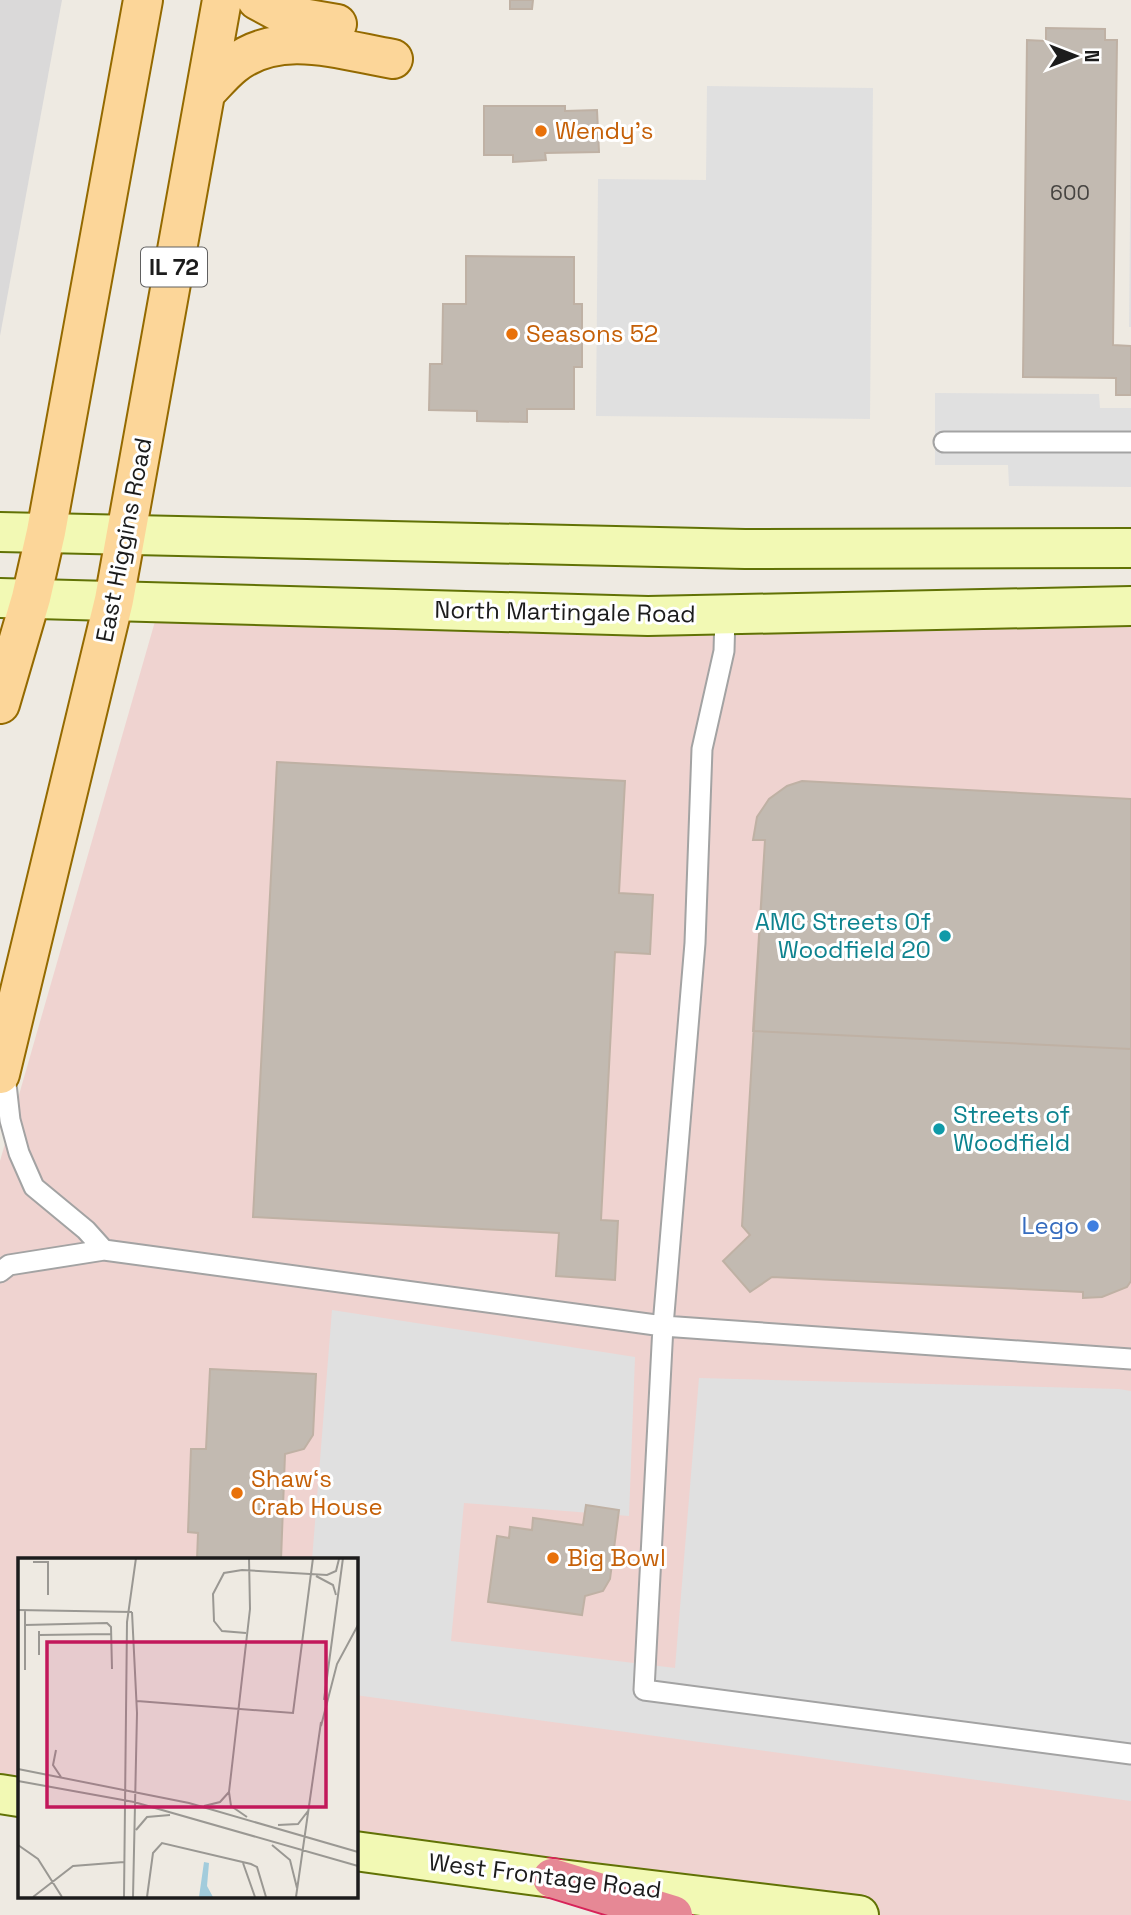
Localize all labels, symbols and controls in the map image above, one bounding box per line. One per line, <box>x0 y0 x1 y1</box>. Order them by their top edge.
north arrow <box>1040 21 1110 91</box>
text: N <box>1079 50 1104 62</box>
place label: Wendy's <box>555 115 653 146</box>
marker: Wendy's <box>533 123 549 139</box>
house number: 600 <box>1050 179 1090 206</box>
road number: IL 72 <box>141 248 207 286</box>
place label: Seasons 52 <box>526 318 658 349</box>
marker: Seasons 52 <box>504 326 520 342</box>
street label: East Higgins Road <box>88 435 159 645</box>
street label: North Martingale Road <box>434 594 696 629</box>
place label: AMC Streets Of Woodfield 20 <box>755 906 931 965</box>
marker: AMC Streets Of Woodfield 20 <box>937 928 953 944</box>
place label: Streets of Woodfield <box>953 1099 1070 1158</box>
marker: Streets of Woodfield <box>931 1121 947 1137</box>
place label: Lego <box>1022 1210 1079 1241</box>
marker: Lego <box>1085 1218 1101 1234</box>
place label: Shaw‘s Crab House <box>251 1463 383 1522</box>
marker: Shaw‘s Crab House <box>229 1485 245 1501</box>
place label: Big Bowl <box>567 1542 666 1573</box>
marker: Big Bowl <box>545 1550 561 1566</box>
inset map <box>18 1558 357 1898</box>
street label: West Frontage Road <box>427 1846 663 1905</box>

